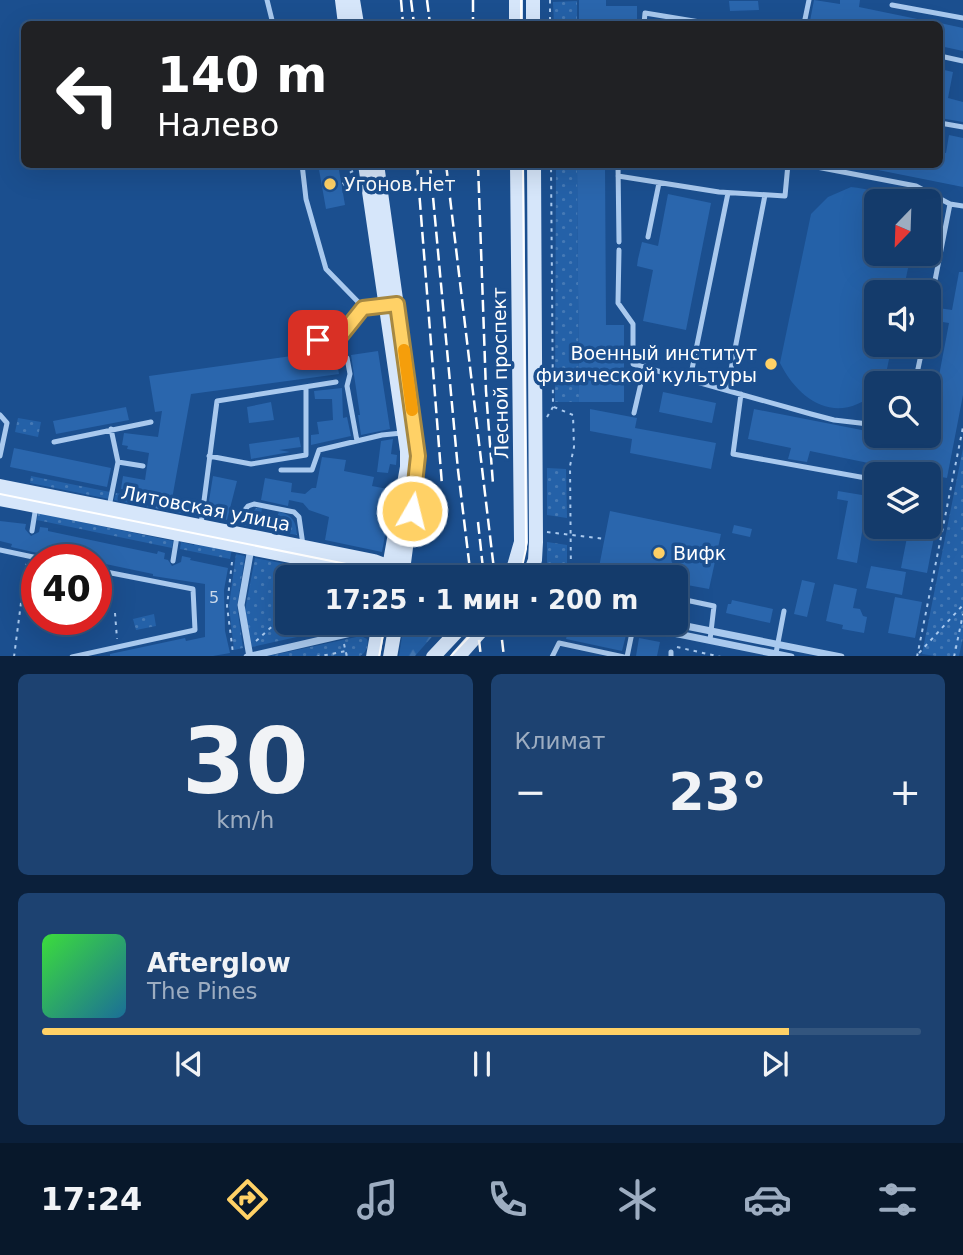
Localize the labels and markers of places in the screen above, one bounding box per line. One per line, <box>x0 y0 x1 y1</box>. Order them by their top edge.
place label: Угонов.Нет <box>344 173 456 195</box>
marker: Угонов.Нет <box>322 176 338 192</box>
pin <box>288 310 348 370</box>
place label: Военный институт физической культуры <box>536 342 757 386</box>
marker: Военный институт физической культуры <box>763 356 779 372</box>
place label: Вифк <box>673 542 726 564</box>
marker: Вифк <box>651 545 667 561</box>

